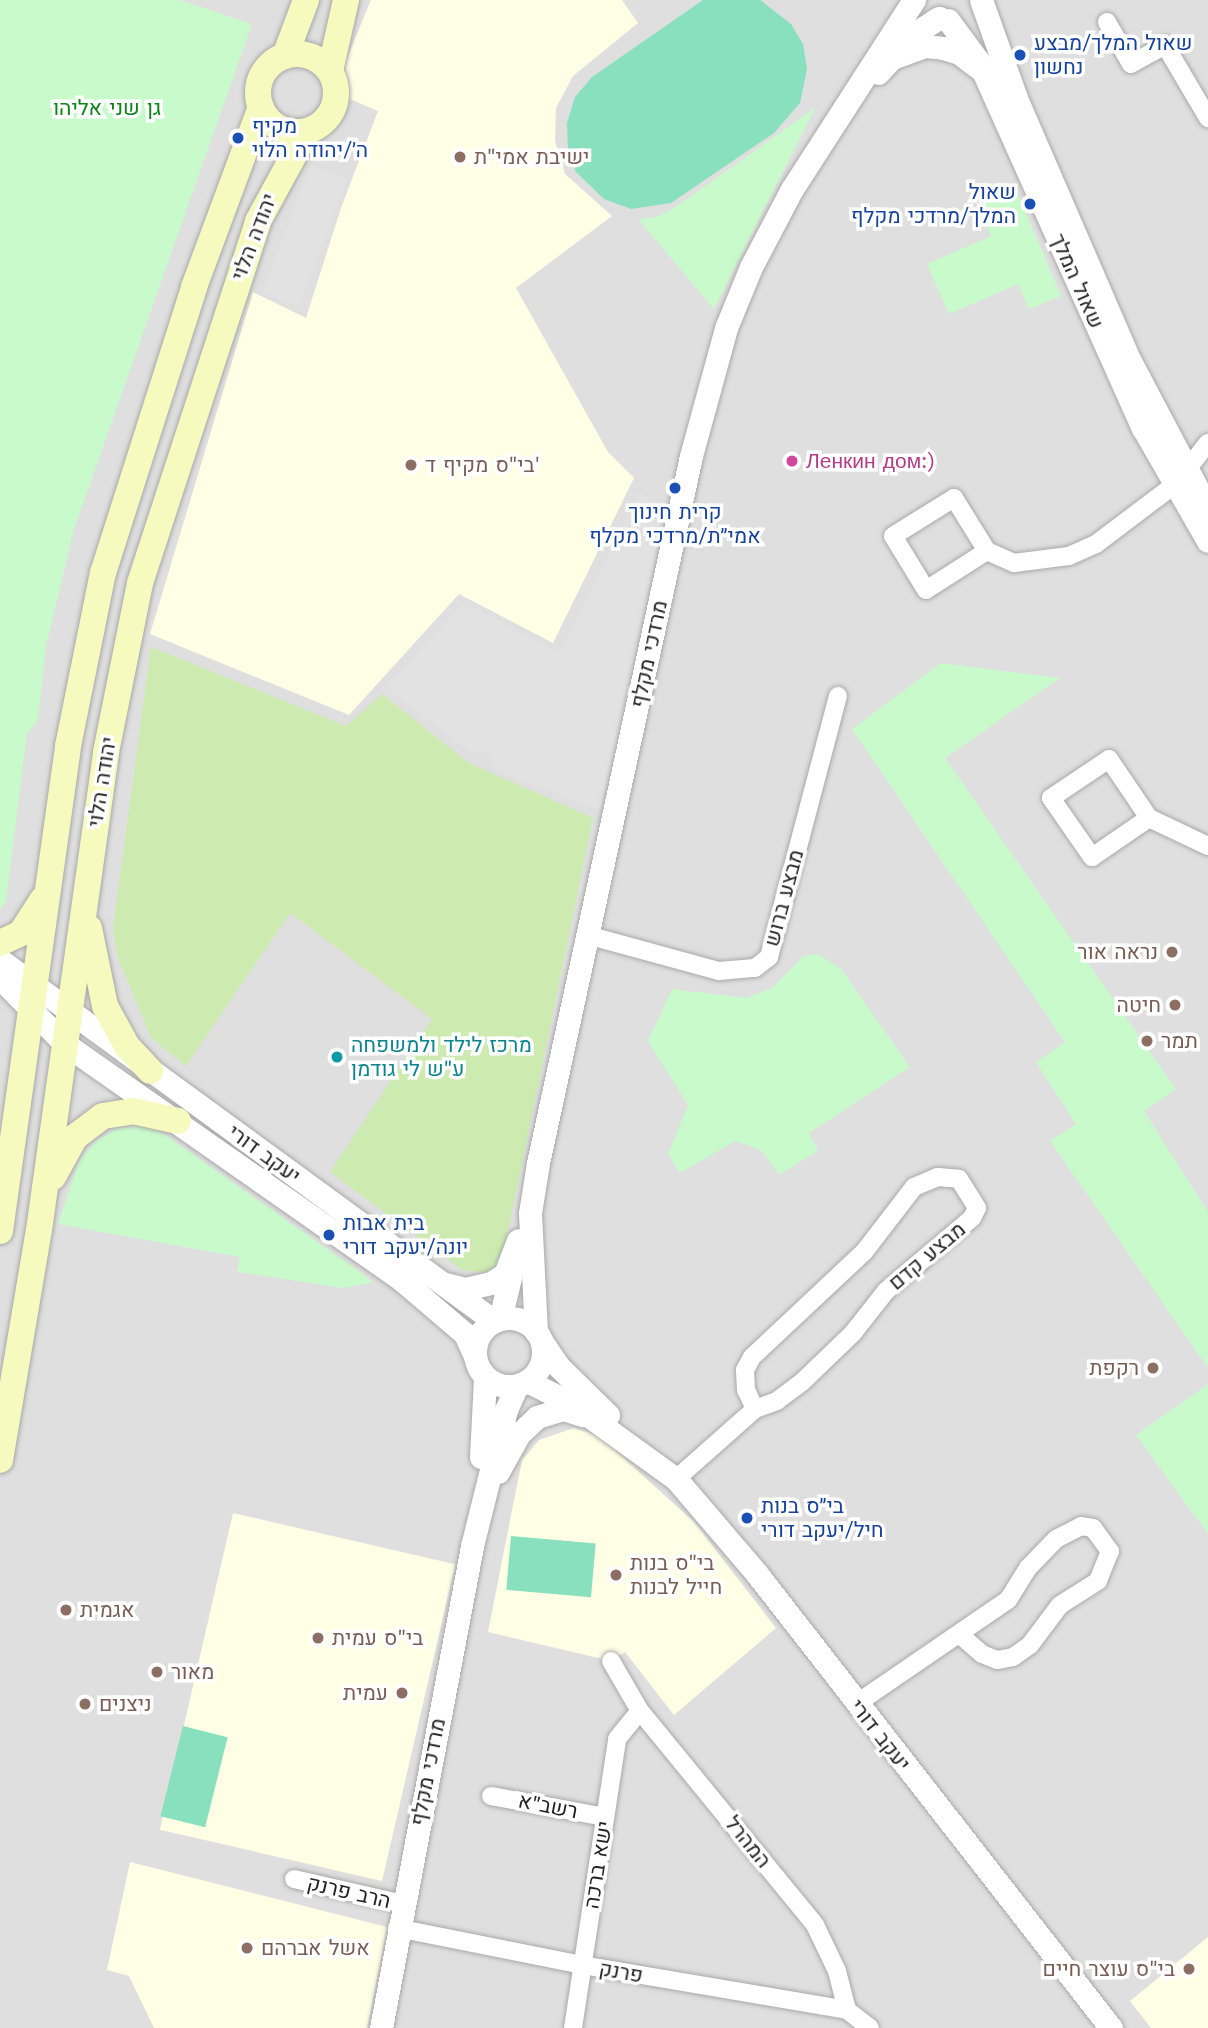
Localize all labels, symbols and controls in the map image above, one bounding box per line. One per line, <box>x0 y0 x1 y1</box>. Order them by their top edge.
place label: שאול המלך/מבצע נחשון <box>1034 30 1192 80</box>
marker: שאול המלך/מבצע נחשון <box>1012 47 1028 63</box>
park label: גן שני אליהו <box>53 95 161 121</box>
place label: מקיף ה׳/יהודה הלוי <box>252 113 368 163</box>
marker: מקיף ה׳/יהודה הלוי <box>230 130 246 146</box>
place label: ישיבת אמי"ת <box>474 144 589 170</box>
marker: ישיבת אמי"ת <box>452 149 468 165</box>
place label: שאול המלך/מרדכי מקלף <box>851 179 1016 229</box>
street label: יהודה הלוי <box>226 190 282 284</box>
marker: שאול המלך/מרדכי מקלף <box>1022 196 1038 212</box>
street label: שאול המלך <box>1045 230 1109 332</box>
place label: Ленкин дом:) <box>806 448 935 474</box>
place label: בי"ס מקיף ד' <box>425 452 540 478</box>
marker: Ленкин дом:) <box>784 453 800 469</box>
marker: בי"ס מקיף ד' <box>403 457 419 473</box>
marker: קרית חינוך אמי״ת/מרדכי מקלף <box>667 480 683 496</box>
place label: קרית חינוך אמי״ת/מרדכי מקלף <box>589 499 761 549</box>
street label: מרדכי מקלף <box>625 598 673 710</box>
street label: יהודה הלוי <box>82 735 122 829</box>
street label: מבצע ברוש <box>759 847 809 949</box>
place label: נראה אור <box>1077 939 1158 965</box>
marker: נראה אור <box>1164 944 1180 960</box>
place label: חיטה <box>1117 992 1161 1018</box>
marker: חיטה <box>1167 997 1183 1013</box>
place label: תמר <box>1161 1028 1198 1054</box>
place label: מרכז לילד ולמשפחה ע"ש לי גודמן <box>351 1032 532 1082</box>
marker: תמר <box>1139 1033 1155 1049</box>
marker: מרכז לילד ולמשפחה ע"ש לי גודמן <box>329 1049 345 1065</box>
street label: יעקב דורי <box>223 1119 305 1189</box>
place label: בית אבות יונה/יעקב דורי <box>343 1210 468 1260</box>
street label: מבצע קדם <box>883 1217 971 1295</box>
marker: בית אבות יונה/יעקב דורי <box>321 1227 337 1243</box>
place label: רקפת <box>1089 1355 1139 1381</box>
marker: רקפת <box>1145 1360 1161 1376</box>
place label: בי״ס בנות חיל/יעקב דורי <box>761 1493 884 1543</box>
marker: בי״ס בנות חיל/יעקב דורי <box>739 1510 755 1526</box>
place label: בי"ס בנות חייל לבנות <box>630 1550 722 1600</box>
marker: בי"ס בנות חייל לבנות <box>608 1567 624 1583</box>
place label: אגמית <box>80 1597 134 1623</box>
marker: אגמית <box>58 1602 74 1618</box>
place label: בי"ס עמית <box>332 1625 423 1651</box>
marker: בי"ס עמית <box>310 1630 326 1646</box>
place label: מאור <box>171 1659 214 1685</box>
marker: מאור <box>149 1664 165 1680</box>
place label: עמית <box>343 1680 388 1706</box>
marker: עמית <box>394 1685 410 1701</box>
place label: ניצנים <box>99 1691 152 1717</box>
street label: יעקב דורי <box>844 1694 916 1776</box>
marker: ניצנים <box>77 1696 93 1712</box>
street label: מרדכי מקלף <box>405 1716 451 1828</box>
street label: רשב"א <box>516 1788 580 1824</box>
street label: המהרל <box>720 1811 776 1873</box>
street label: ישא ברכה <box>579 1819 617 1911</box>
street label: הרב פרנק <box>305 1870 393 1914</box>
place label: אשל אברהם <box>261 1935 370 1961</box>
marker: אשל אברהם <box>239 1940 255 1956</box>
street label: פרנק <box>597 1956 645 1988</box>
place label: בי"ס עוצר חיים <box>1043 1956 1175 1982</box>
marker: בי"ס עוצר חיים <box>1181 1961 1197 1977</box>

